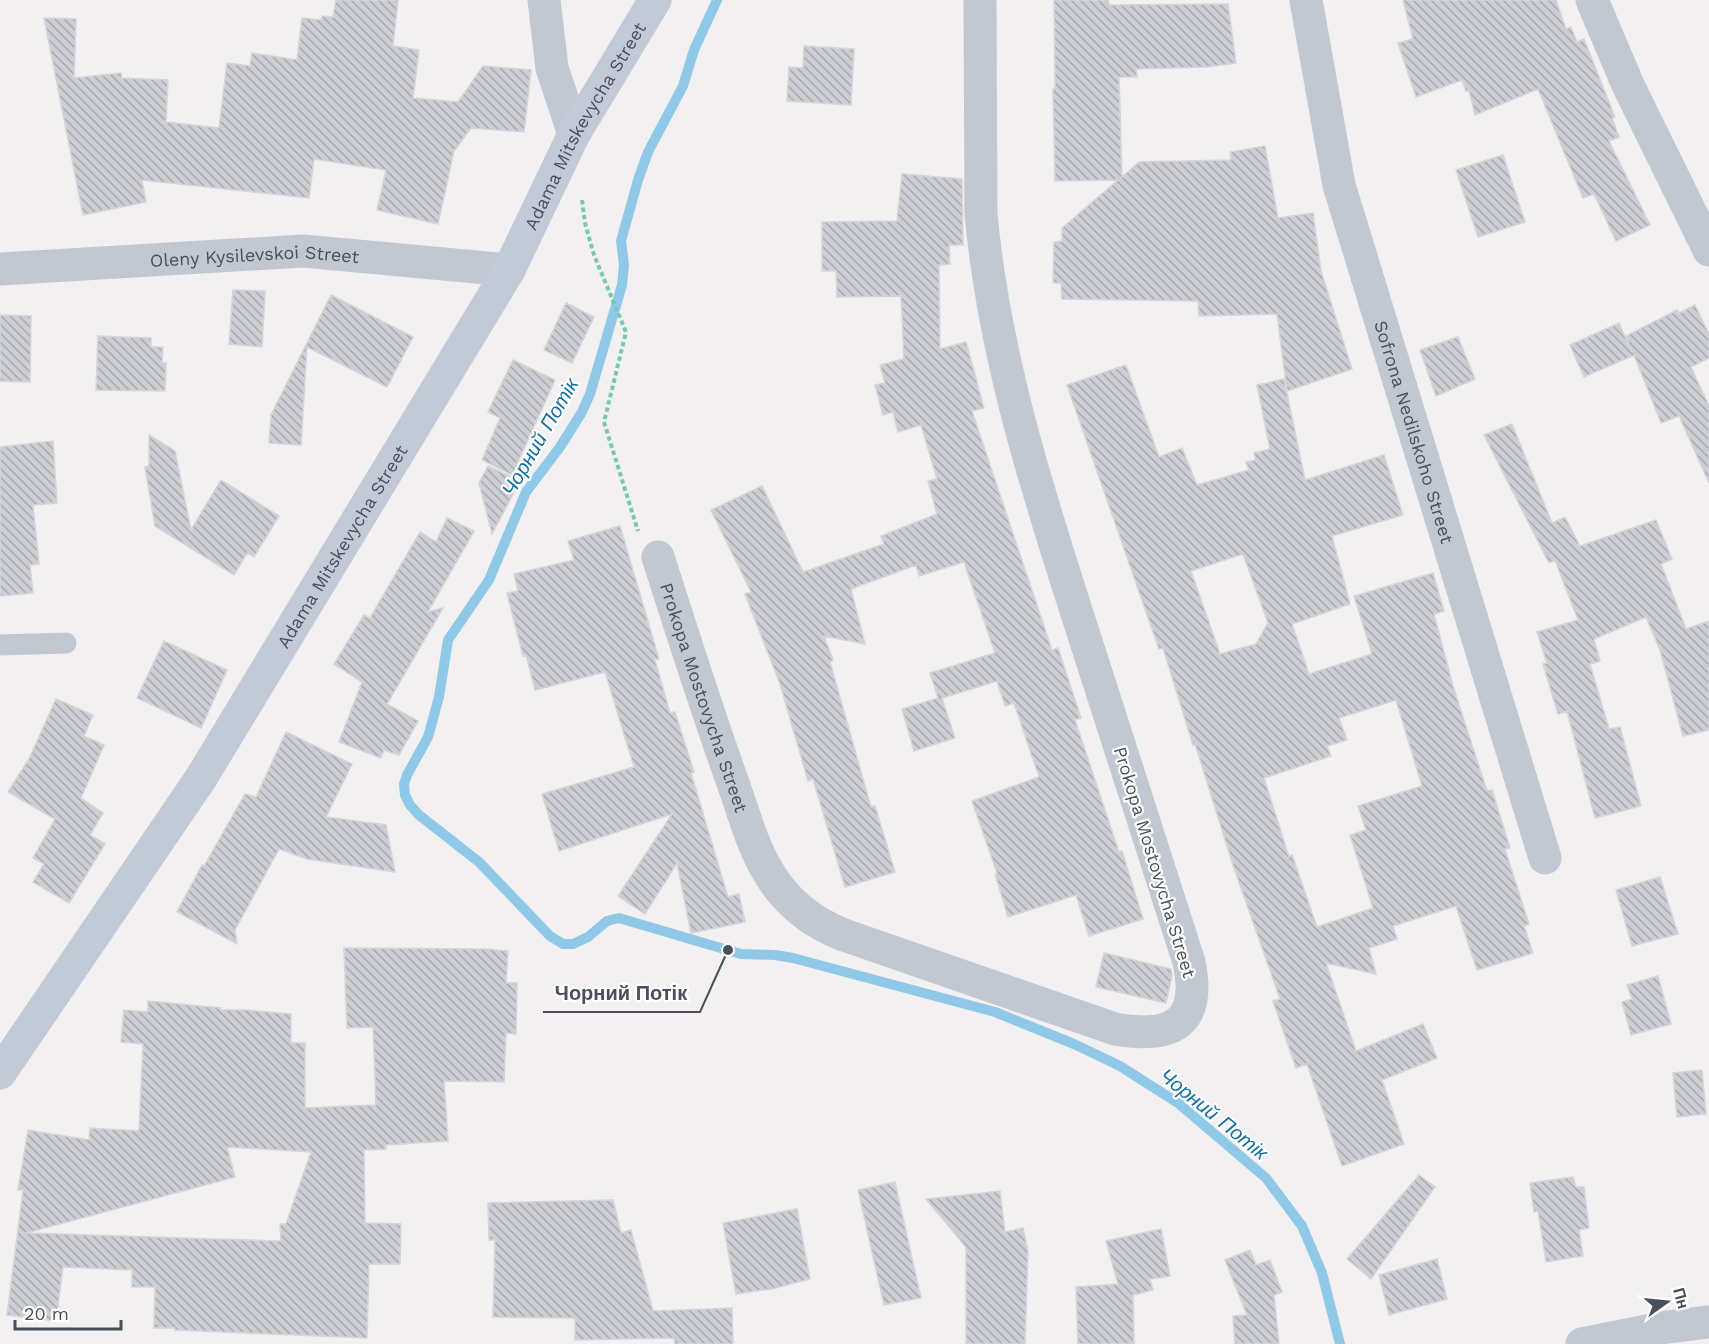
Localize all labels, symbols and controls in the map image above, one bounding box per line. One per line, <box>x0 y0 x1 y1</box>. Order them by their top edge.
street label: Adama Mitskevycha Street <box>519 18 650 233</box>
street label: Oleny Kysilevskoi Street <box>149 240 361 271</box>
street label: Sofrona Nedilskoho Street <box>1371 318 1459 546</box>
water label: Чорний Потік <box>497 373 584 500</box>
street label: Adama Mitskevycha Street <box>272 441 411 652</box>
street label: Prokopa Mostovycha Street <box>656 580 753 815</box>
street label: Prokopa Mostovycha Street <box>1110 744 1200 981</box>
callout: Чорний Потік <box>543 974 700 1012</box>
text: Чорний Потік <box>555 981 688 1005</box>
water label: Чорний Потік <box>1155 1063 1274 1166</box>
north arrow <box>1637 1272 1697 1332</box>
text: Пн <box>1669 1286 1693 1311</box>
scale bar <box>15 1293 122 1331</box>
text: 20 m <box>24 1303 69 1324</box>

